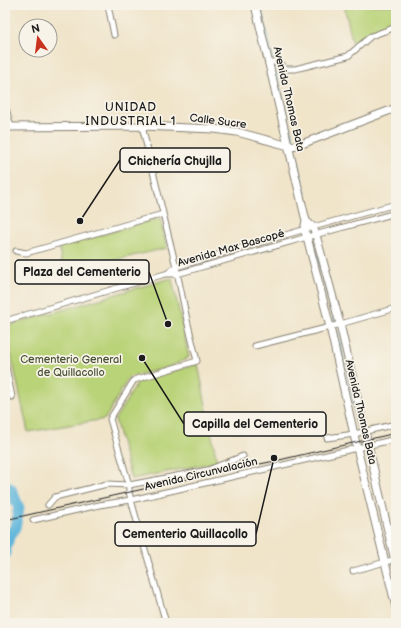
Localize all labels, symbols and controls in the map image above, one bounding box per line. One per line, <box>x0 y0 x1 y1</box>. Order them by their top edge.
north arrow <box>18 18 58 58</box>
text: N <box>30 21 41 36</box>
street label: Avenida Thomas Bata <box>271 45 307 153</box>
district label: UNIDAD INDUSTRIAL 1 <box>86 100 176 129</box>
street label: Calle Sucre <box>189 111 248 131</box>
callout: Chichería Chujlla <box>120 148 230 172</box>
text: Chichería Chujlla <box>128 154 222 169</box>
street label: Avenida Max Bascopé <box>176 226 286 269</box>
callout: Plaza del Cementerio <box>15 260 149 284</box>
text: Plaza del Cementerio <box>23 265 141 280</box>
park label: Cementerio General de Quillacollo <box>20 353 122 379</box>
street label: Avenida Thomas Bata <box>343 358 379 466</box>
callout: Capilla del Cementerio <box>184 412 326 436</box>
text: Capilla del Cementerio <box>192 417 318 432</box>
street label: Avenida Circunvalación <box>143 455 259 493</box>
callout: Cementerio Quillacollo <box>115 522 256 546</box>
text: Cementerio Quillacollo <box>122 527 248 542</box>

